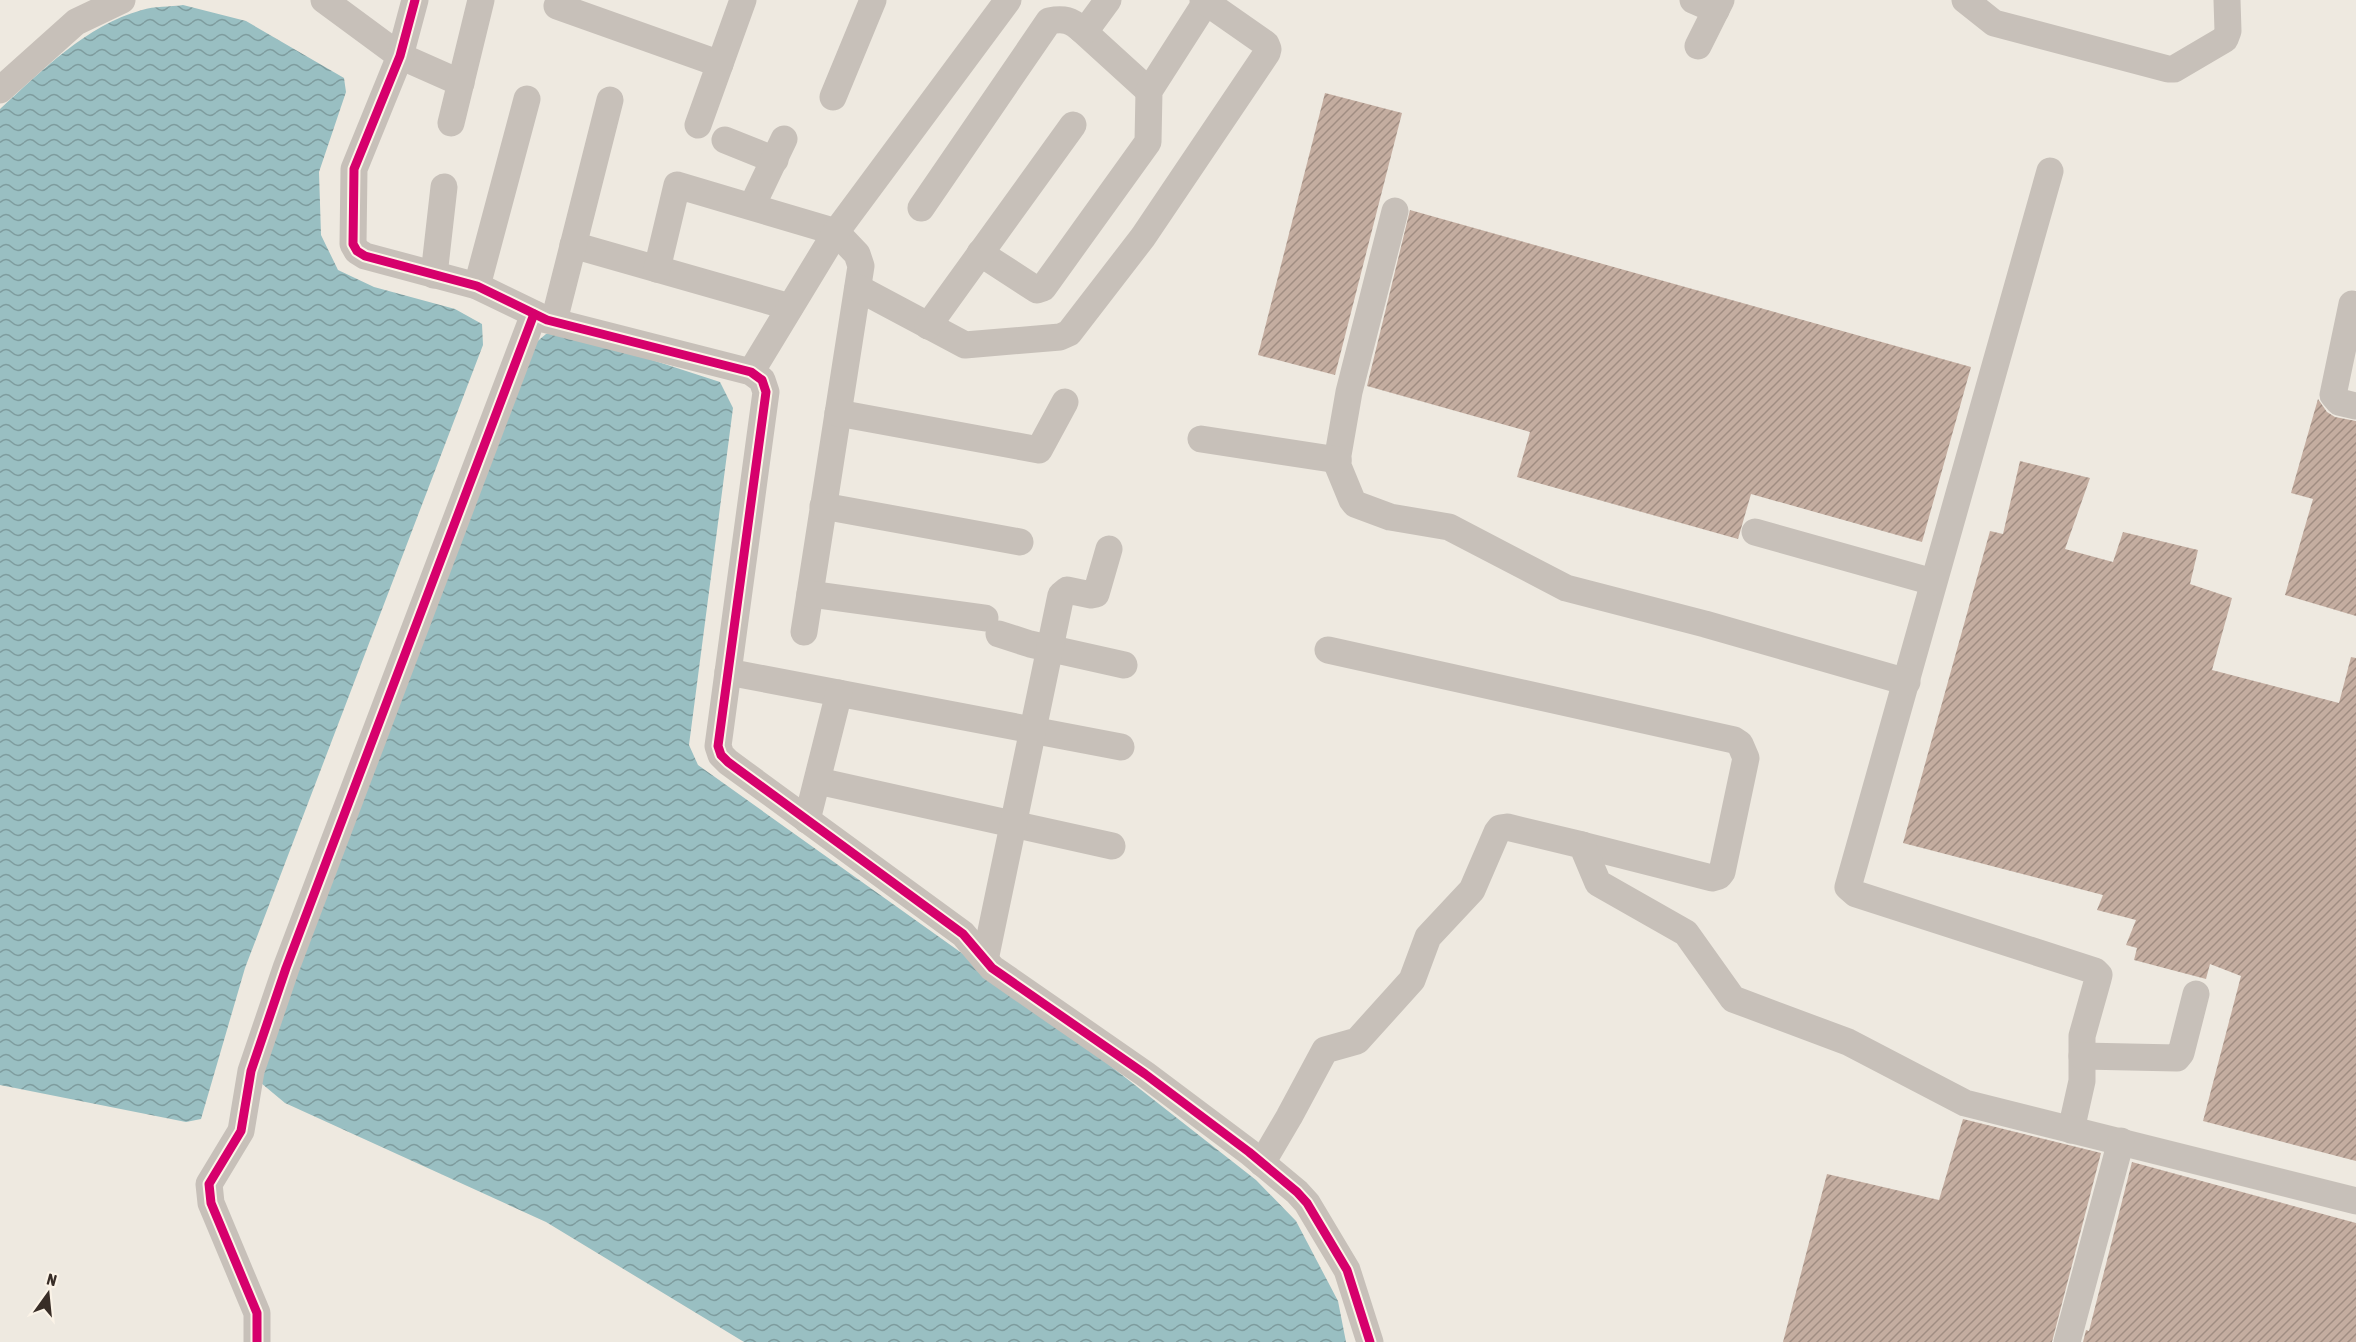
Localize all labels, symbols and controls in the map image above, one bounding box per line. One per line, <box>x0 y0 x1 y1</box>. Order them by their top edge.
north arrow <box>18 1264 78 1324</box>
text: N <box>45 1270 59 1289</box>

